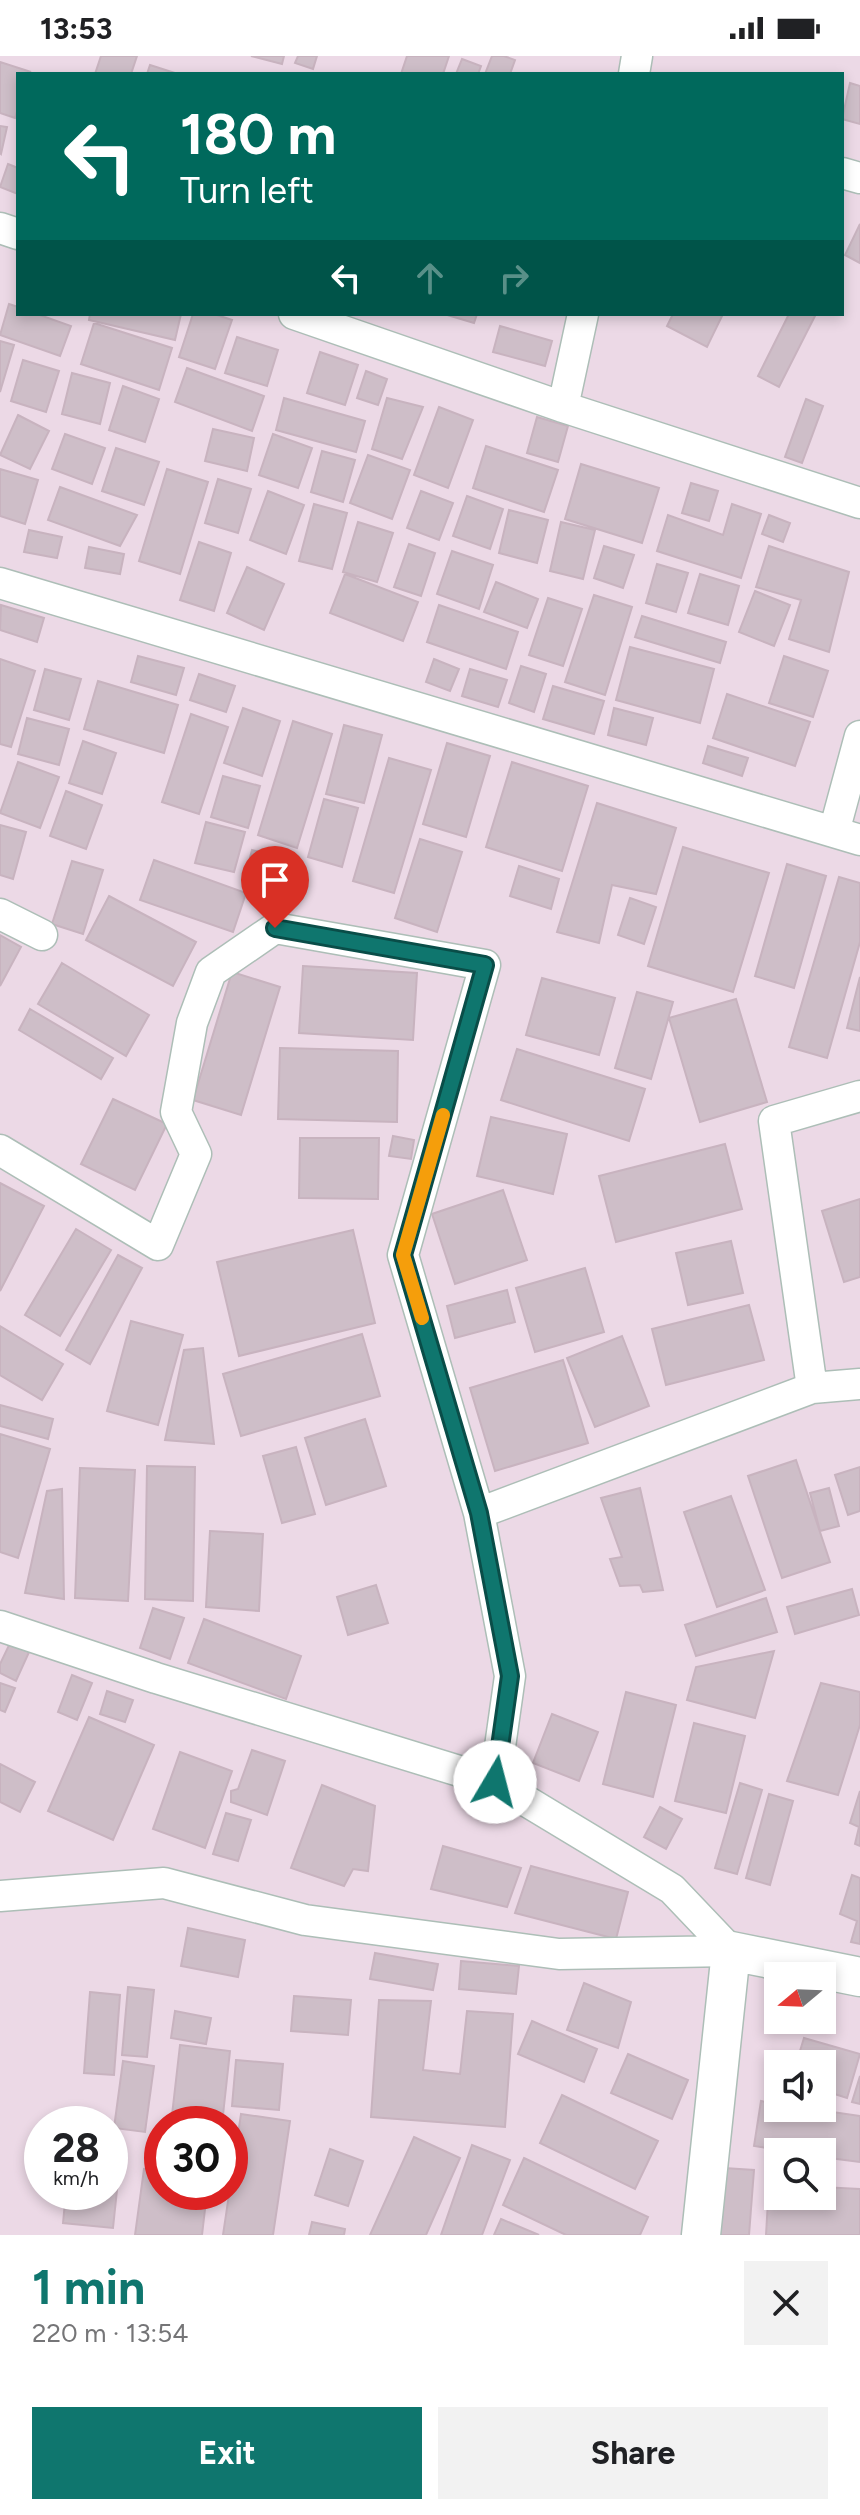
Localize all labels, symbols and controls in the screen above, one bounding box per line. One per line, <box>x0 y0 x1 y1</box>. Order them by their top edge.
text: 13:53 <box>40 10 112 47</box>
text: 180 m <box>180 101 336 168</box>
icon: left <box>48 104 152 208</box>
text: Turn left <box>180 169 314 212</box>
icon: left <box>324 256 368 300</box>
icon: ahead <box>408 256 452 300</box>
icon: right <box>492 256 536 300</box>
pin <box>241 846 309 928</box>
icon: arrive <box>253 858 297 902</box>
position arrow <box>453 1740 537 1824</box>
north arrow <box>764 1962 836 2034</box>
map controls <box>764 1962 836 2210</box>
button: sound <box>764 2050 836 2122</box>
speed limit sign: 30 <box>144 2106 248 2210</box>
text: 28 <box>52 2124 100 2172</box>
button: search <box>764 2138 836 2210</box>
text: km/h <box>53 2166 99 2190</box>
text: 1 min <box>32 2258 145 2316</box>
button: close <box>744 2261 828 2345</box>
text: 220 m · 13:54 <box>32 2317 188 2349</box>
button: Exit <box>32 2407 422 2499</box>
button: Share <box>438 2407 828 2499</box>

